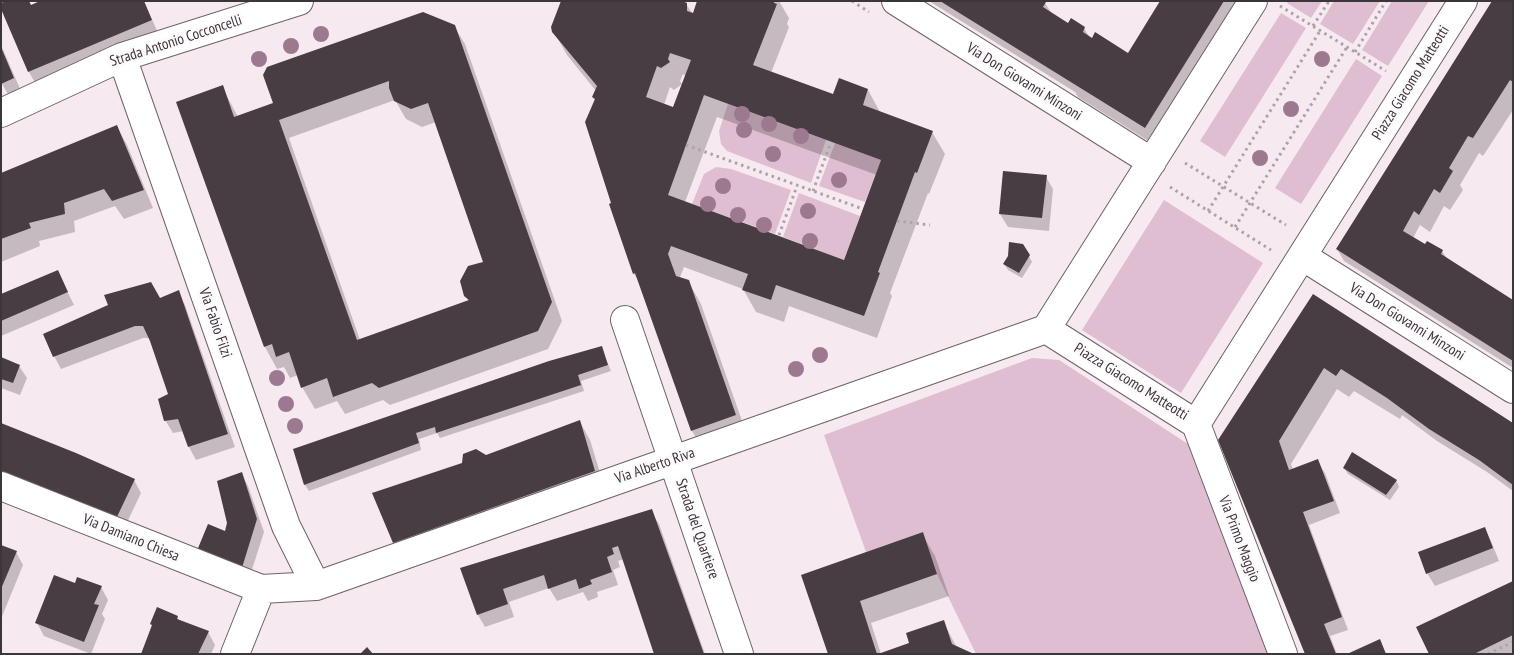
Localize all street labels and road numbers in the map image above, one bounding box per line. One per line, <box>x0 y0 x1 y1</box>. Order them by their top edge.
street label: Strada Antonio Cocconcelli <box>108 11 244 71</box>
street label: Piazza Giacomo Matteotti <box>1369 23 1453 143</box>
street label: Via Don Giovanni Minzoni <box>963 39 1085 125</box>
street label: Via Don Giovanni Minzoni <box>1346 279 1468 365</box>
street label: Via Fabio Filzi <box>195 286 235 360</box>
street label: Piazza Giacomo Matteotti <box>1071 340 1191 424</box>
street label: Via Alberto Riva <box>613 444 697 488</box>
street label: Strada del Quartiere <box>671 477 723 581</box>
street label: Via Primo Maggio <box>1214 493 1264 585</box>
street label: Via Damiano Chiesa <box>80 510 182 566</box>

